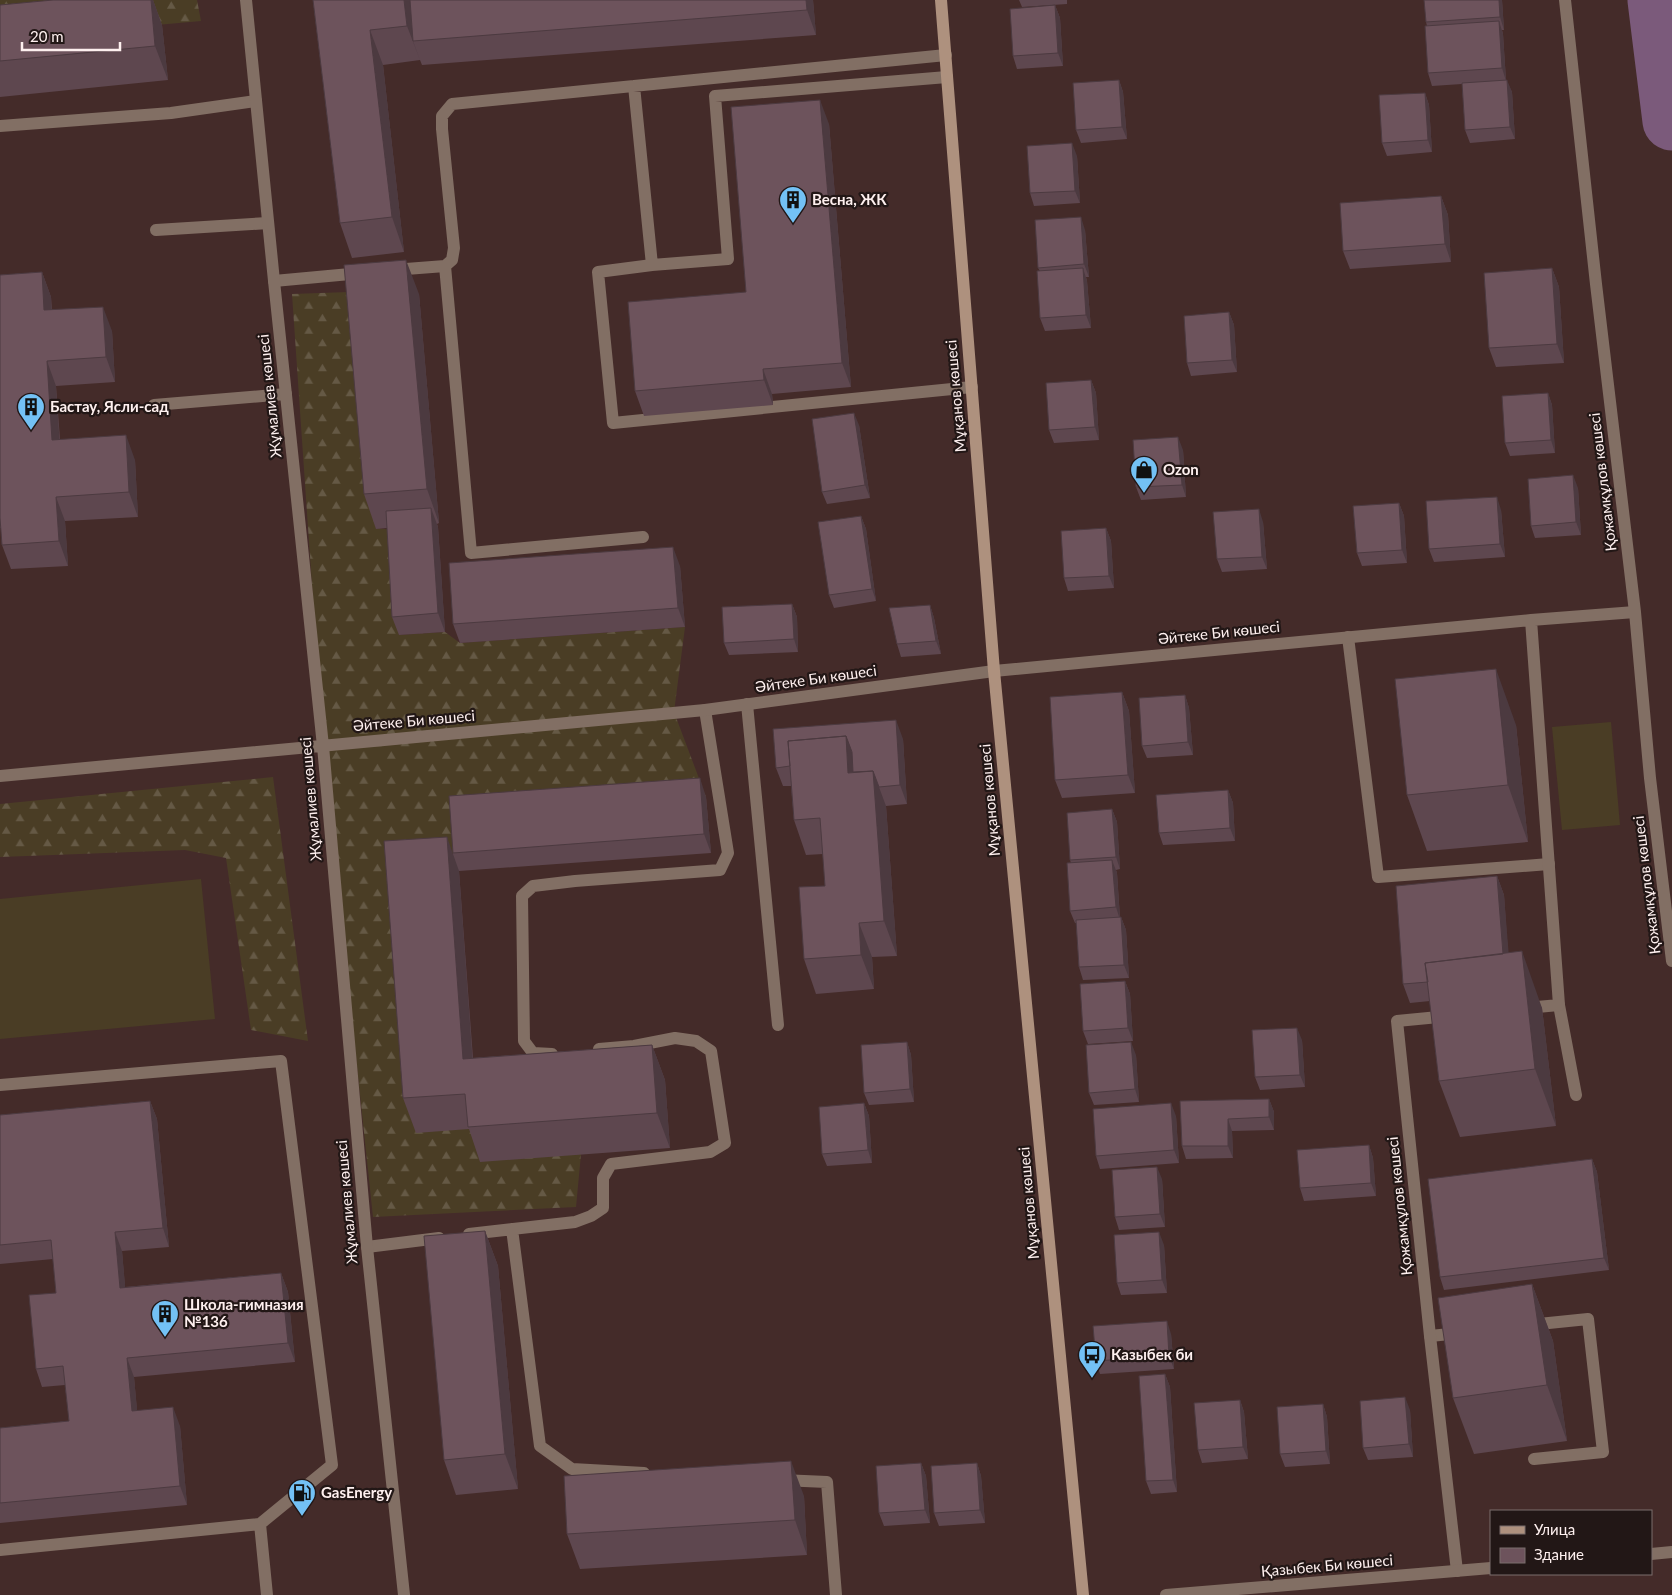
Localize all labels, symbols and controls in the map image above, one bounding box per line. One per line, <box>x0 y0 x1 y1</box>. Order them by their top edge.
scale bar <box>22 20 120 52</box>
text: 20 m <box>30 27 64 45</box>
building icon: Весна, ЖК <box>778 185 808 224</box>
place label: Весна, ЖК <box>812 190 887 208</box>
street label: Жұмалиев көшесі <box>254 333 284 459</box>
street label: Мұқанов көшесі <box>941 339 969 453</box>
building icon: Бастау, Ясли-сад <box>16 392 46 431</box>
place label: Бастау, Ясли-сад <box>50 397 169 415</box>
street label: Қожамқұлов көшесі <box>1585 412 1619 552</box>
shop icon: Ozon <box>1129 455 1159 494</box>
place label: Ozon <box>1163 460 1199 478</box>
street label: Әйтеке Би көшесі <box>1157 617 1281 647</box>
street label: Әйтеке Би көшесі <box>754 661 878 695</box>
street label: Әйтеке Би көшесі <box>352 706 476 734</box>
street label: Жұмалиев көшесі <box>296 736 324 862</box>
street label: Мұқанов көшесі <box>975 743 1003 857</box>
street label: Қожамқұлов көшесі <box>1629 815 1663 955</box>
street label: Қожамқұлов көшесі <box>1383 1136 1415 1276</box>
street label: Жұмалиев көшесі <box>332 1139 360 1265</box>
street label: Мұқанов көшесі <box>1014 1146 1042 1260</box>
place label: Школа-гимназия №136 <box>184 1295 304 1330</box>
building icon: Школа-гимназия №136 <box>150 1299 180 1338</box>
bus stop icon: Казыбек би <box>1077 1340 1107 1379</box>
place label: Казыбек би <box>1111 1345 1193 1363</box>
fuel station icon: GasEnergy <box>287 1478 317 1517</box>
place label: GasEnergy <box>321 1483 392 1501</box>
legend <box>1490 1510 1652 1575</box>
text: Улица <box>1534 1520 1575 1538</box>
text: Здание <box>1534 1545 1584 1563</box>
street label: Қазыбек Би көшесі <box>1260 1550 1394 1580</box>

